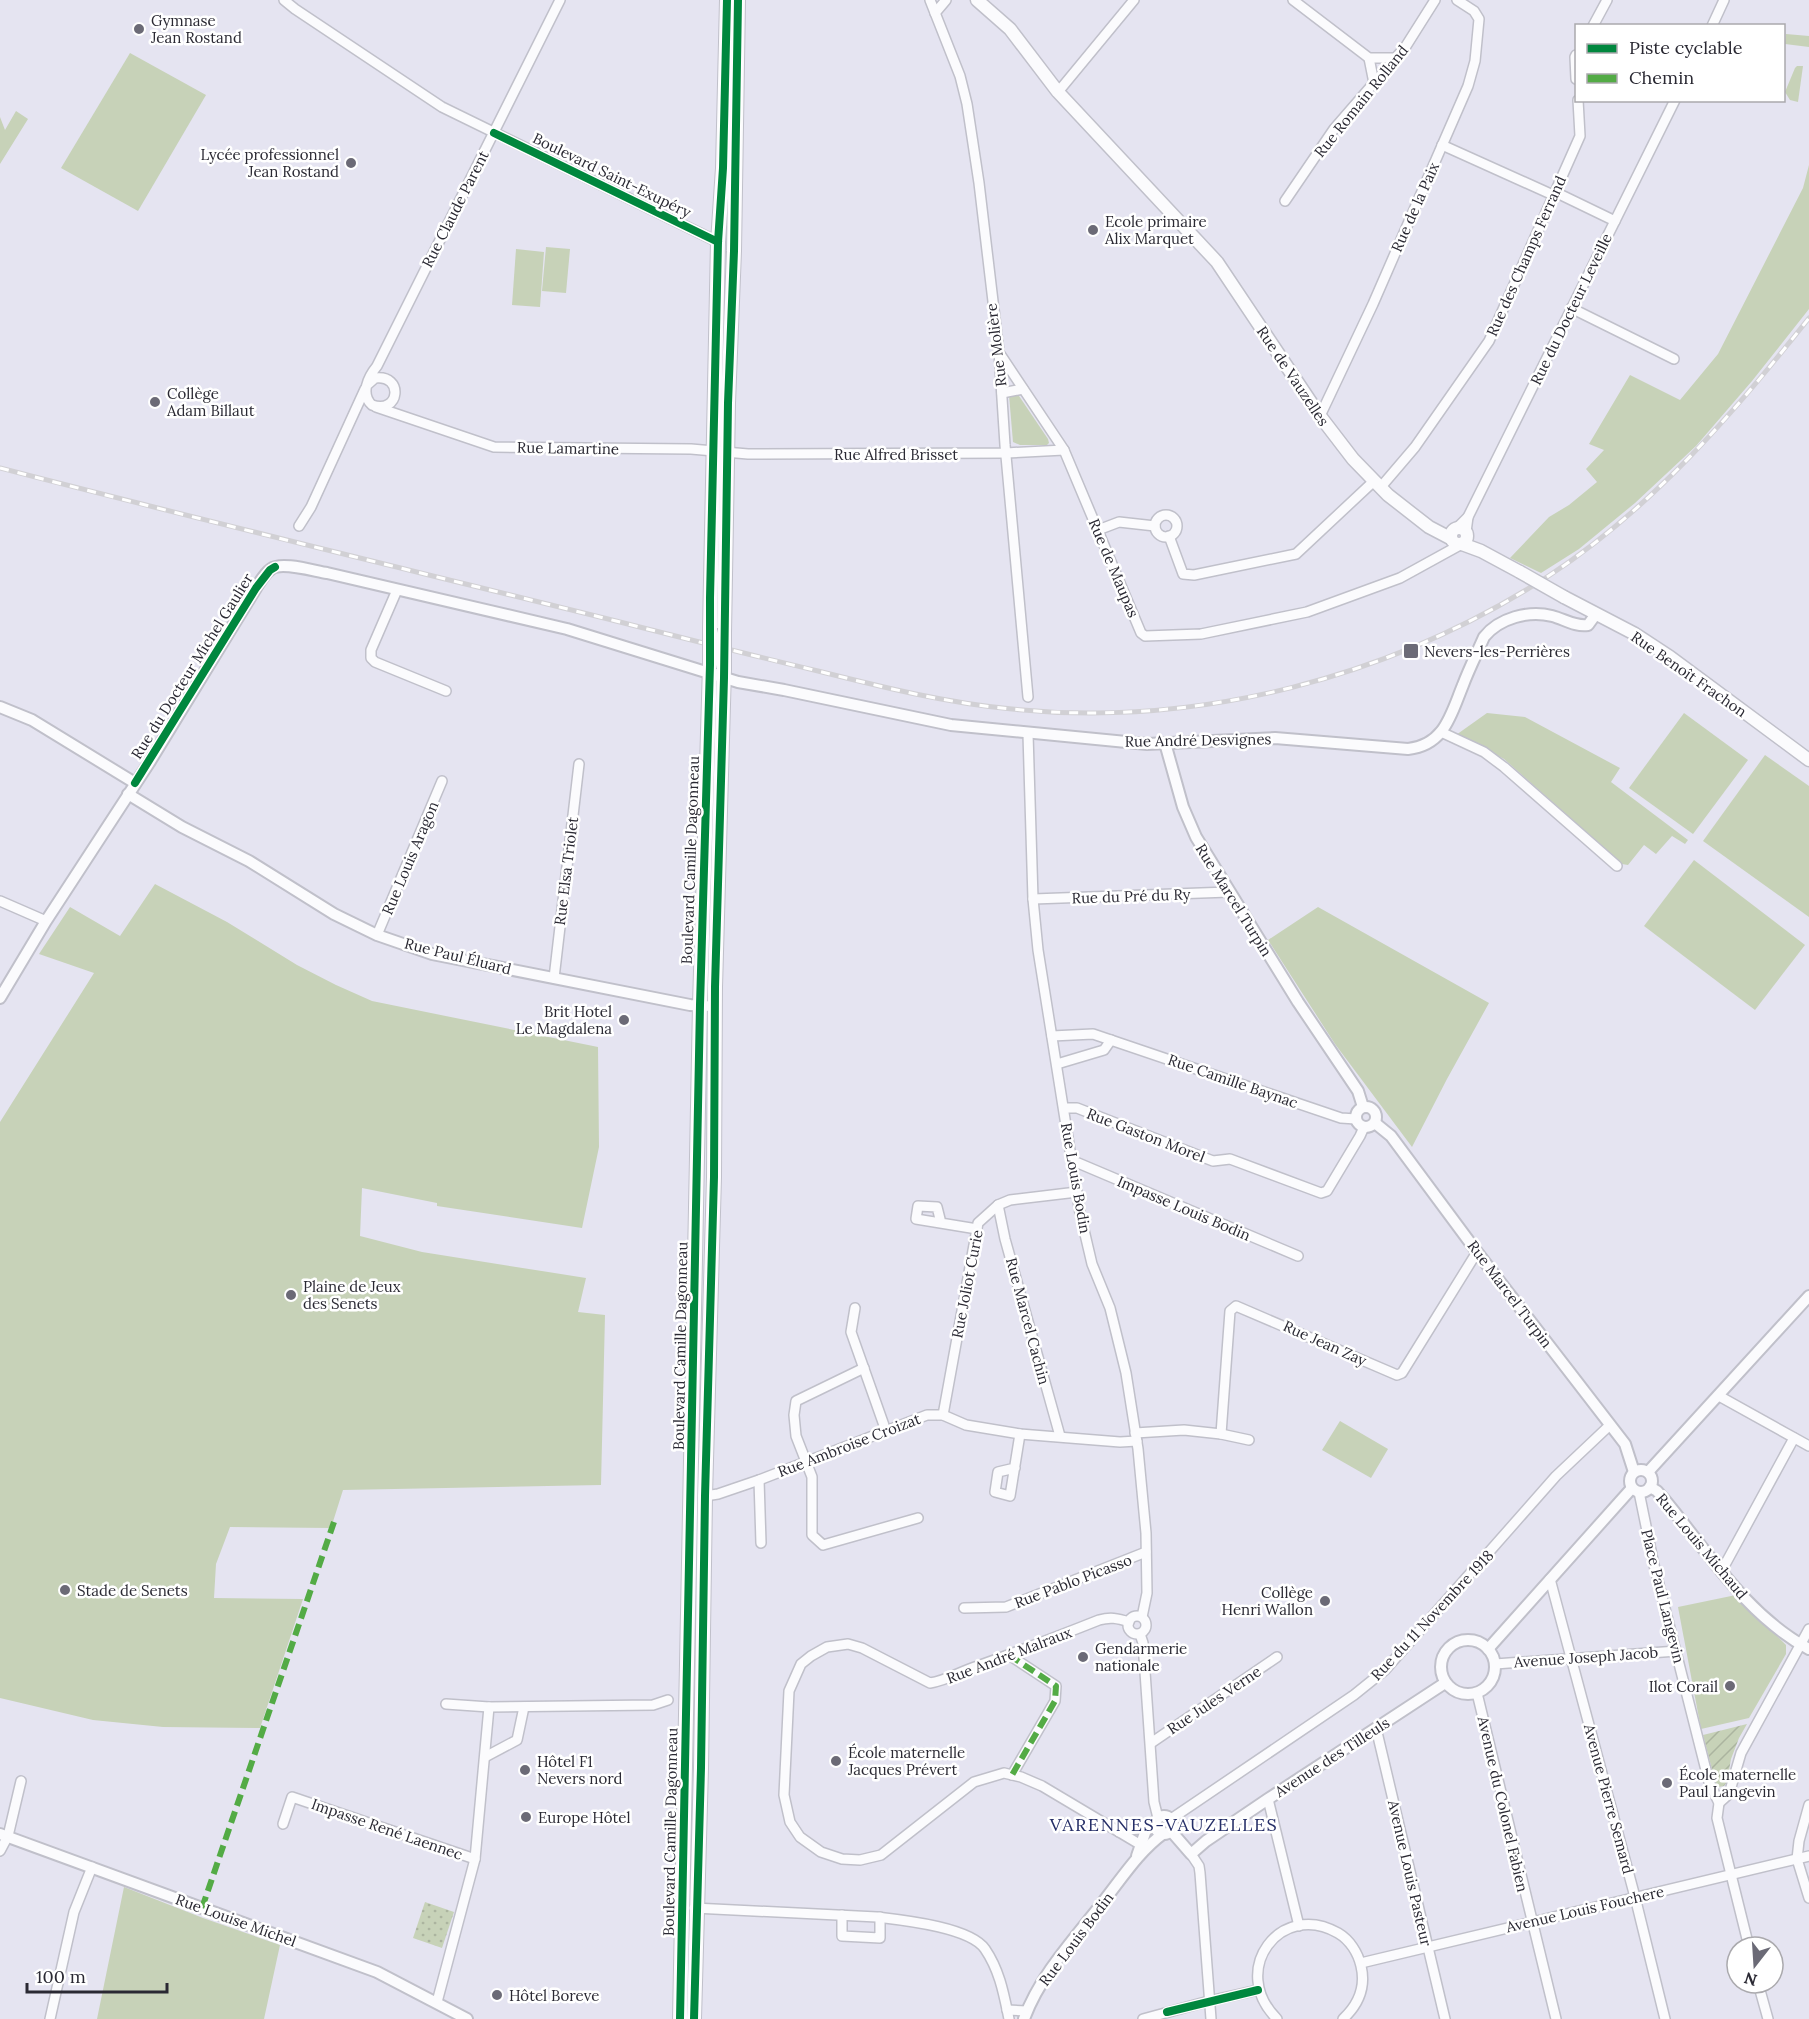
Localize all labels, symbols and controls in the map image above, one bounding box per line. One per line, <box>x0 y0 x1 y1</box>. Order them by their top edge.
place label: Gymnase Jean Rostand <box>150 11 242 47</box>
marker: Gymnase Jean Rostand <box>132 22 146 36</box>
legend <box>1575 24 1785 102</box>
text: Piste cyclable <box>1629 36 1743 59</box>
street label: Rue Romain Rolland <box>1310 41 1412 161</box>
text: Chemin <box>1629 66 1694 89</box>
street label: Boulevard Saint-Exupéry <box>530 128 694 222</box>
place label: Lycée professionnel Jean Rostand <box>200 145 339 181</box>
street label: Rue Claude Parent <box>417 147 493 271</box>
marker: Lycée professionnel Jean Rostand <box>344 156 358 170</box>
street label: Rue de la Paix <box>1387 159 1443 255</box>
street label: Rue des Champs Ferrand <box>1482 173 1570 339</box>
place label: Ecole primaire Alix Marquet <box>1104 212 1207 248</box>
marker: Ecole primaire Alix Marquet <box>1086 223 1100 237</box>
street label: Rue du Docteur Leveille <box>1526 230 1616 388</box>
street label: Rue Molière <box>981 302 1011 388</box>
street label: Rue de Vauzelles <box>1253 322 1333 430</box>
place label: Collège Adam Billaut <box>166 384 255 420</box>
marker: Collège Adam Billaut <box>148 395 162 409</box>
street label: Rue Lamartine <box>517 438 619 458</box>
street label: Rue Alfred Brisset <box>834 445 958 464</box>
street label: Rue de Maupas <box>1085 516 1143 620</box>
street label: Rue du Docteur Michel Gaulier <box>127 569 257 762</box>
street label: Rue Benoît Frachon <box>1627 627 1751 721</box>
marker: Nevers-les-Perrières <box>1402 642 1420 660</box>
place label: Nevers-les-Perrières <box>1424 642 1570 661</box>
street label: Rue André Desvignes <box>1124 729 1272 751</box>
street label: Boulevard Camille Dagonneau <box>677 755 703 965</box>
street label: Rue Louis Aragon <box>378 798 442 918</box>
street label: Rue Elsa Triolet <box>550 815 582 926</box>
street label: Rue Marcel Turpin <box>1192 840 1276 960</box>
street label: Rue du Pré du Ry <box>1071 884 1191 908</box>
street label: Rue Paul Éluard <box>403 934 513 978</box>
place label: Brit Hotel Le Magdalena <box>516 1002 612 1038</box>
marker: Brit Hotel Le Magdalena <box>617 1013 631 1027</box>
street label: Rue Camille Baynac <box>1166 1050 1301 1112</box>
street label: Rue Gaston Morel <box>1084 1104 1208 1166</box>
street label: Rue Louis Bodin <box>1057 1121 1095 1235</box>
street label: Impasse Louis Bodin <box>1115 1171 1253 1245</box>
street label: Rue Joliot Curie <box>947 1228 987 1340</box>
street label: Rue Marcel Turpin <box>1463 1237 1557 1351</box>
street label: Boulevard Camille Dagonneau <box>669 1242 691 1450</box>
street label: Rue Marcel Cachin <box>1002 1255 1054 1387</box>
place label: Plaine de Jeux des Senets <box>303 1277 401 1313</box>
marker: Plaine de Jeux des Senets <box>284 1288 298 1302</box>
street label: Rue Jean Zay <box>1280 1316 1370 1370</box>
street label: Rue Ambroise Croizat <box>775 1409 923 1481</box>
street label: Rue Louis Michaud <box>1652 1489 1752 1603</box>
street label: Place Paul Langevin <box>1637 1527 1689 1665</box>
street label: Rue du 11 Novembre 1918 <box>1367 1546 1497 1684</box>
street label: Rue Pablo Picasso <box>1012 1550 1135 1612</box>
place label: Stade de Senets <box>77 1581 188 1600</box>
marker: Stade de Senets <box>58 1583 72 1597</box>
place label: Collège Henri Wallon <box>1222 1583 1313 1619</box>
marker: Collège Henri Wallon <box>1318 1594 1332 1608</box>
street label: Rue André Malraux <box>944 1622 1074 1688</box>
place label: Gendarmerie nationale <box>1095 1639 1187 1675</box>
street label: Avenue Joseph Jacob <box>1512 1642 1659 1672</box>
marker: Gendarmerie nationale <box>1076 1650 1090 1664</box>
street label: Rue Jules Verne <box>1163 1662 1265 1738</box>
place label: Ilot Corail <box>1649 1677 1718 1696</box>
marker: Ilot Corail <box>1723 1679 1737 1693</box>
street label: Avenue des Tilleuls <box>1270 1713 1393 1802</box>
street label: Avenue du Colonel Fabien <box>1473 1713 1532 1894</box>
street label: Avenue Pierre Semard <box>1580 1721 1638 1876</box>
street label: Boulevard Camille Dagonneau <box>659 1728 681 1936</box>
place label: École maternelle Jacques Prévert <box>847 1743 965 1779</box>
place label: Hôtel F1 Nevers nord <box>537 1752 623 1788</box>
marker: École maternelle Jacques Prévert <box>829 1754 843 1768</box>
marker: Hôtel F1 Nevers nord <box>518 1763 532 1777</box>
place label: École maternelle Paul Langevin <box>1679 1765 1796 1801</box>
marker: École maternelle Paul Langevin <box>1660 1776 1674 1790</box>
street label: Impasse René Laennec <box>309 1794 465 1864</box>
street label: Avenue Louis Pasteur <box>1384 1797 1436 1948</box>
place label: Europe Hôtel <box>538 1808 631 1827</box>
marker: Europe Hôtel <box>519 1810 533 1824</box>
district label: VARENNES-VAUZELLES <box>1049 1813 1278 1836</box>
street label: Avenue Louis Fouchere <box>1503 1882 1666 1937</box>
street label: Rue Louis Bodin <box>1035 1888 1117 1990</box>
street label: Rue Louise Michel <box>173 1889 299 1951</box>
north arrow <box>1725 1935 1785 1995</box>
scale bar <box>27 1956 166 1994</box>
text: 100 m <box>36 1965 86 1988</box>
text: N <box>1742 1968 1759 1991</box>
place label: Hôtel Boreve <box>509 1986 599 2005</box>
marker: Hôtel Boreve <box>490 1988 504 2002</box>

